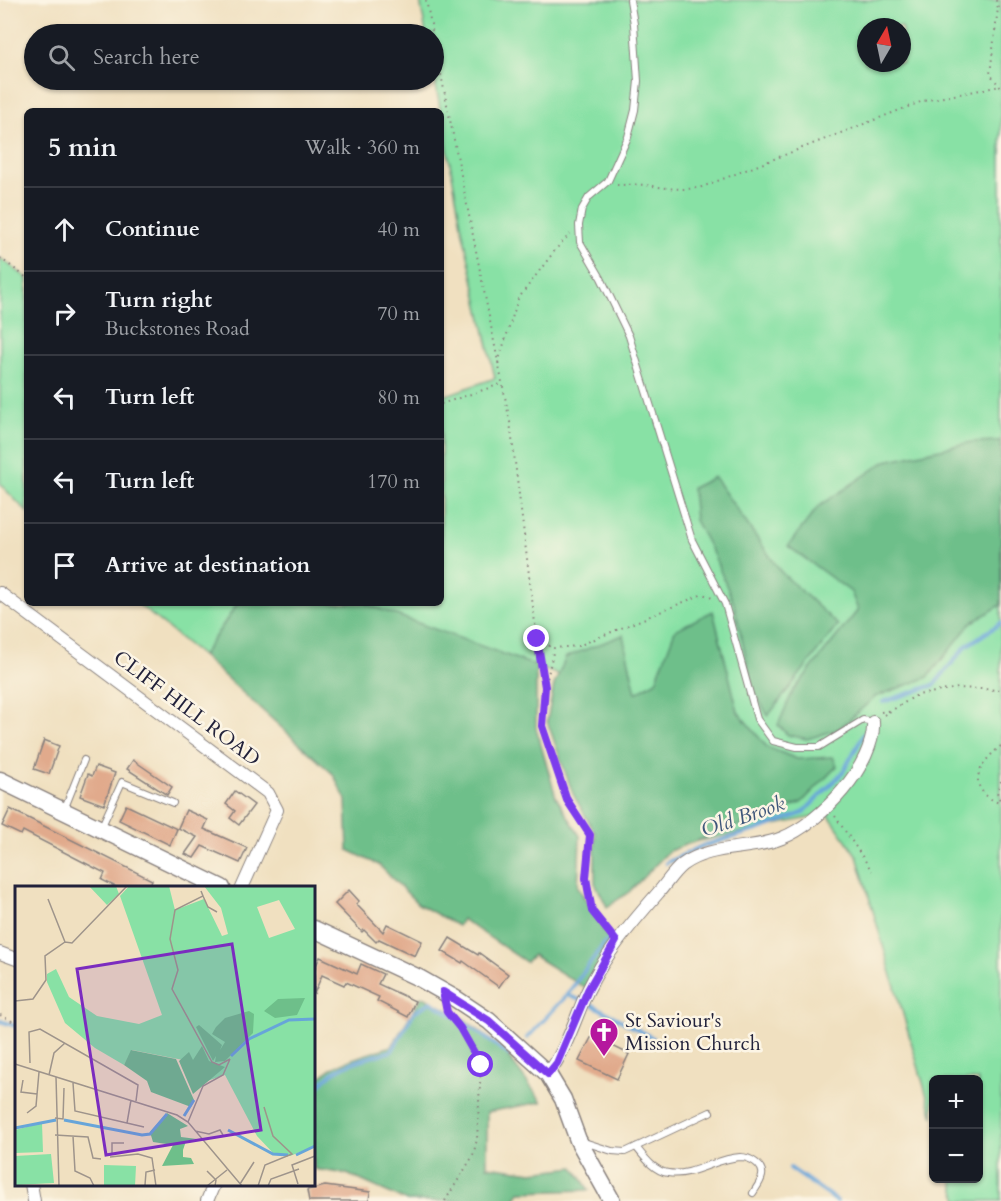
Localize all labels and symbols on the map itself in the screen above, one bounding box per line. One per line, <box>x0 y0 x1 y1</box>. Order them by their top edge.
north arrow <box>857 18 911 72</box>
route end <box>523 625 549 651</box>
street label: CLIFF HILL ROAD <box>108 644 266 772</box>
water label: Old Brook <box>697 789 789 845</box>
inset map <box>15 886 315 1186</box>
place label: St Saviour's Mission Church <box>625 1007 761 1057</box>
church icon: St Saviour's Mission Church <box>588 1016 620 1058</box>
route start <box>467 1051 493 1077</box>

